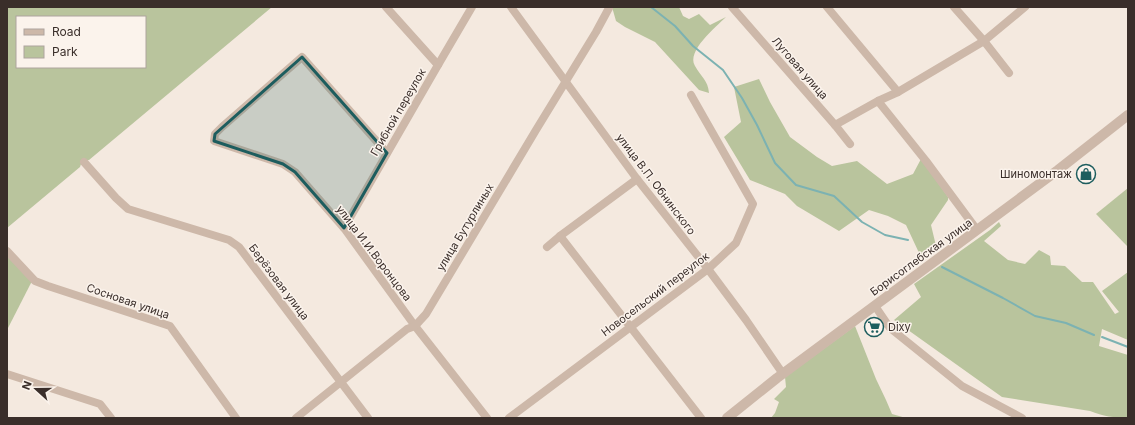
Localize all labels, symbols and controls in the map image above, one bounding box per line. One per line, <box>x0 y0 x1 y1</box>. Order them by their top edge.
legend <box>16 16 146 68</box>
text: Road <box>52 24 81 39</box>
street label: Луговая улица <box>769 34 831 102</box>
text: Park <box>52 44 78 59</box>
street label: Грибной переулок <box>367 66 429 158</box>
street label: улица В.П. Обнинского <box>613 131 699 238</box>
shop icon: Шиномонтаж <box>1075 163 1097 185</box>
place label: Шиномонтаж <box>1000 167 1072 181</box>
street label: улица Бутурлиных <box>433 181 497 273</box>
street label: улица И.И.Воронцова <box>333 202 415 304</box>
street label: Борисоглебская улица <box>867 215 975 299</box>
street label: Берёзовая улица <box>246 241 312 323</box>
street label: Новосельский переулок <box>598 249 712 339</box>
street label: Сосновая улица <box>85 280 171 322</box>
supermarket icon: Dixy <box>863 316 885 338</box>
place label: Dixy <box>888 320 911 334</box>
north arrow <box>16 369 56 409</box>
text: N <box>19 379 35 392</box>

